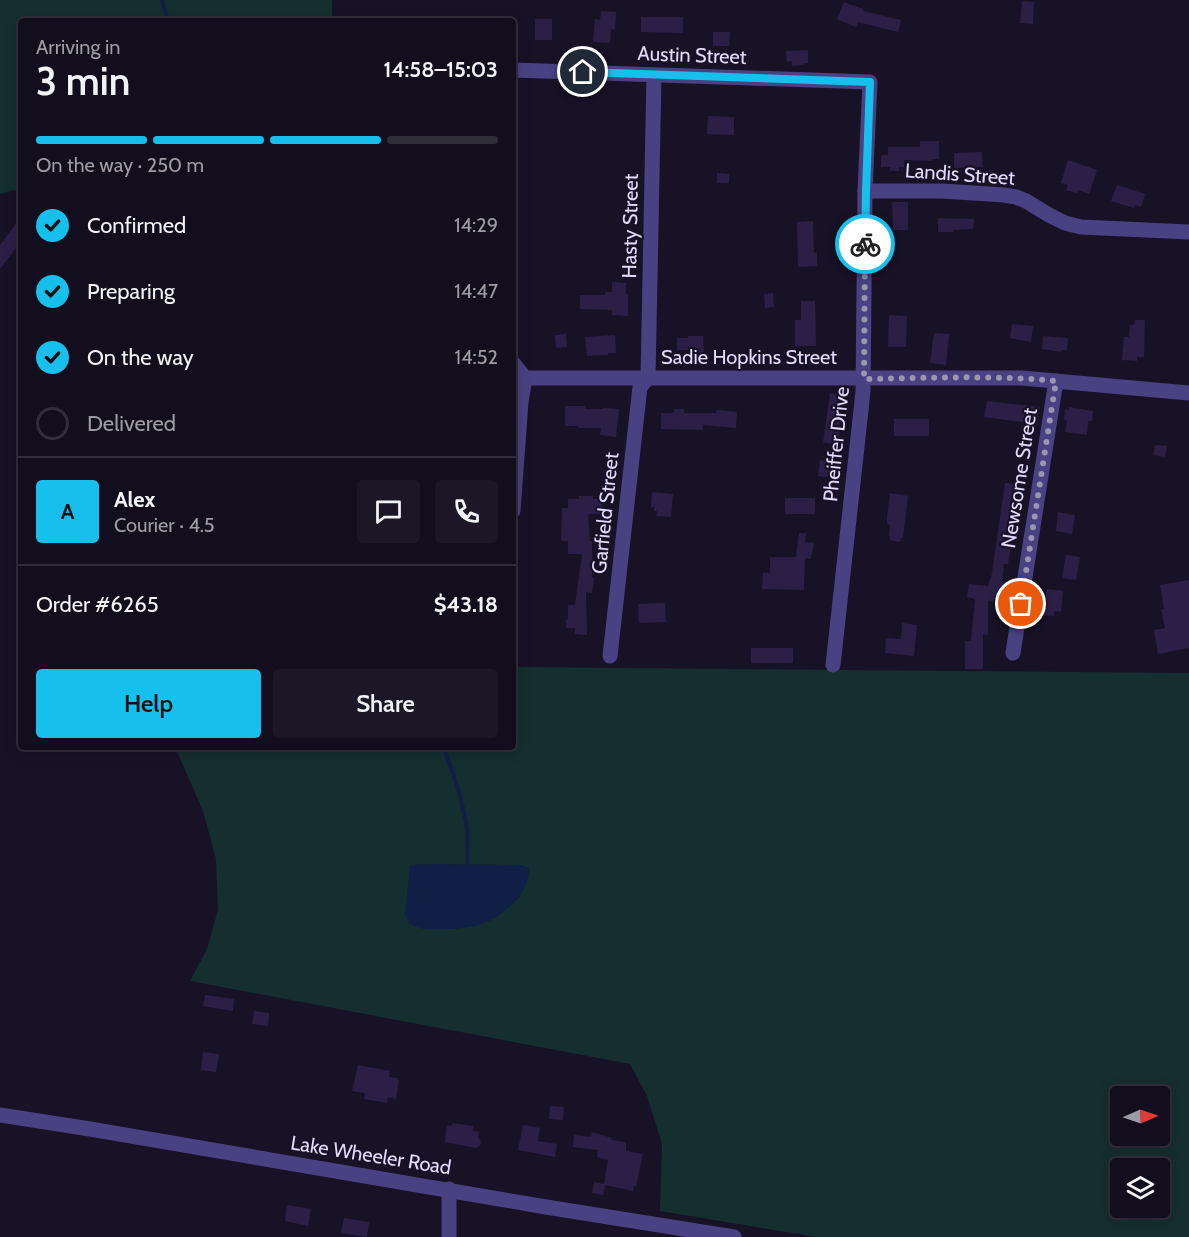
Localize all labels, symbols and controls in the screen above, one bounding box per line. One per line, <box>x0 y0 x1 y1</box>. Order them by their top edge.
text: Arriving in <box>36 35 120 59</box>
street label: Austin Street <box>637 41 747 69</box>
pin <box>557 46 608 97</box>
icon: home <box>566 55 599 88</box>
text: 14:58–15:03 <box>383 56 498 83</box>
text: 3 min <box>36 57 130 105</box>
text: On the way · 250 m <box>36 153 204 177</box>
street label: Landis Street <box>904 158 1016 190</box>
street label: Hasty Street <box>617 173 643 278</box>
icon: check <box>36 209 69 242</box>
text: Confirmed <box>87 212 186 239</box>
text: 14:29 <box>454 213 498 237</box>
courier <box>835 214 895 274</box>
icon: bike <box>849 228 882 261</box>
icon: check <box>36 275 69 308</box>
text: Preparing <box>87 278 175 305</box>
text: 14:47 <box>454 279 498 303</box>
icon: check <box>36 341 69 374</box>
text: On the way <box>87 344 194 371</box>
text: 14:52 <box>454 345 498 369</box>
street label: Sadie Hopkins Street <box>661 345 837 369</box>
street label: Pheiffer Drive <box>818 385 854 503</box>
street label: Newsome Street <box>996 406 1042 550</box>
text: Delivered <box>87 410 176 437</box>
street label: Garfield Street <box>587 451 623 575</box>
button: chat <box>357 480 420 543</box>
button: phone <box>435 480 498 543</box>
text: Alex <box>114 486 155 513</box>
text: A <box>61 498 74 525</box>
text: Courier · 4.5 <box>114 513 215 537</box>
pin <box>995 578 1046 629</box>
icon: bag <box>1004 587 1037 620</box>
text: Order #6265 <box>36 591 159 618</box>
text: $43.18 <box>434 591 498 618</box>
button: Help <box>36 669 261 738</box>
button: Share <box>273 669 498 738</box>
north arrow <box>1110 1086 1170 1146</box>
map controls <box>1110 1086 1170 1218</box>
street label: Lake Wheeler Road <box>289 1130 453 1180</box>
button: layers <box>1110 1158 1170 1218</box>

